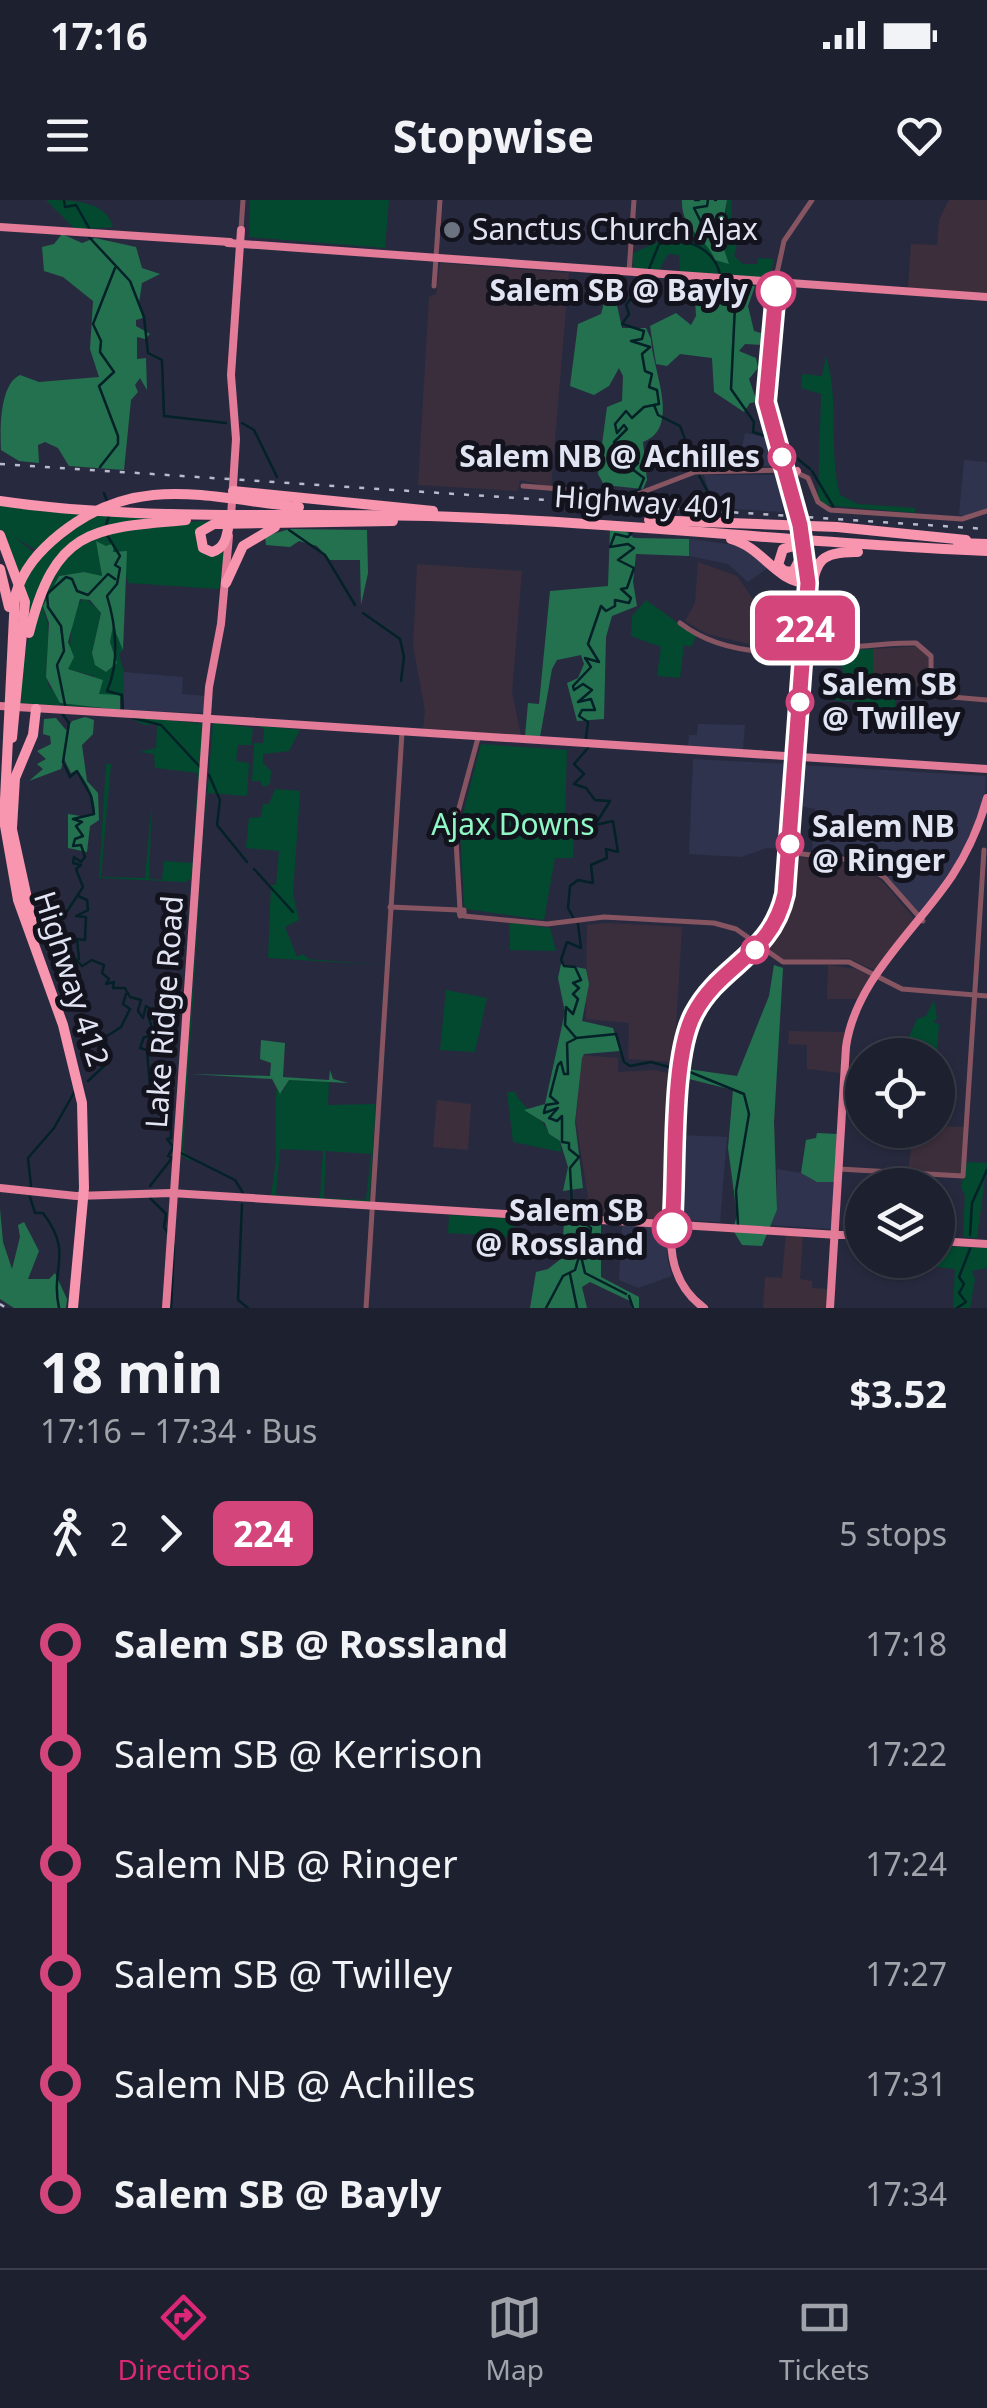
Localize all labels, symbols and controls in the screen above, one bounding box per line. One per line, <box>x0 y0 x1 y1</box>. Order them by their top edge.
text: 17:16 <box>50 9 148 61</box>
text: Stopwise <box>393 105 594 166</box>
icon: menu <box>40 108 95 163</box>
icon: heart <box>892 108 947 163</box>
place label: Sanctus Church Ajax <box>472 208 758 249</box>
marker: Sanctus Church Ajax <box>441 219 463 241</box>
place label: Salem SB @ Bayly <box>489 269 749 310</box>
marker: Salem SB @ Bayly <box>757 272 795 310</box>
place label: Salem NB @ Achilles <box>459 435 760 476</box>
marker: Salem NB @ Achilles <box>769 444 795 470</box>
street label: Highway 401 <box>553 475 737 528</box>
line badge: 224 <box>748 596 862 660</box>
text: 224 <box>775 605 835 652</box>
place label: Salem SB @ Twilley <box>822 663 961 738</box>
marker: Salem SB @ Twilley <box>787 689 813 715</box>
park label: Ajax Downs <box>431 803 595 844</box>
place label: Salem NB @ Ringer <box>812 805 955 880</box>
marker: Salem NB @ Ringer <box>777 831 803 857</box>
street label: Highway 412 <box>25 886 120 1071</box>
street label: Lake Ridge Road <box>135 894 192 1130</box>
unlabelled marker <box>742 937 768 963</box>
map controls <box>845 1038 955 1278</box>
button: locate <box>845 1038 955 1148</box>
button: layers <box>845 1168 955 1278</box>
place label: Salem SB @ Rossland <box>475 1189 644 1264</box>
marker: Salem SB @ Rossland <box>653 1209 691 1247</box>
text: 18 min <box>40 1334 223 1409</box>
text: $3.52 <box>849 1367 947 1419</box>
text: 17:16 – 17:34 · Bus <box>40 1409 317 1452</box>
icon: walk <box>40 1506 95 1561</box>
icon: forward <box>143 1506 198 1561</box>
text: 224 <box>233 1510 293 1557</box>
text: 2 <box>110 1512 128 1555</box>
text: 5 stops <box>839 1512 947 1555</box>
text: Salem SB @ Rossland <box>114 1617 508 1669</box>
text: 17:18 <box>865 1622 947 1665</box>
text: Salem SB @ Kerrison <box>114 1727 483 1779</box>
text: 17:22 <box>865 1732 947 1775</box>
text: Salem NB @ Ringer <box>114 1837 458 1889</box>
text: 17:24 <box>865 1842 947 1885</box>
text: Salem SB @ Twilley <box>114 1947 452 1999</box>
text: 17:27 <box>865 1952 947 1995</box>
text: Salem NB @ Achilles <box>114 2057 475 2109</box>
text: 17:31 <box>865 2062 947 2105</box>
text: Salem SB @ Bayly <box>114 2167 442 2219</box>
text: 17:34 <box>865 2172 947 2215</box>
tab: Directions <box>118 2290 250 2388</box>
tab: Map <box>486 2290 544 2388</box>
tab: Tickets <box>779 2290 869 2388</box>

